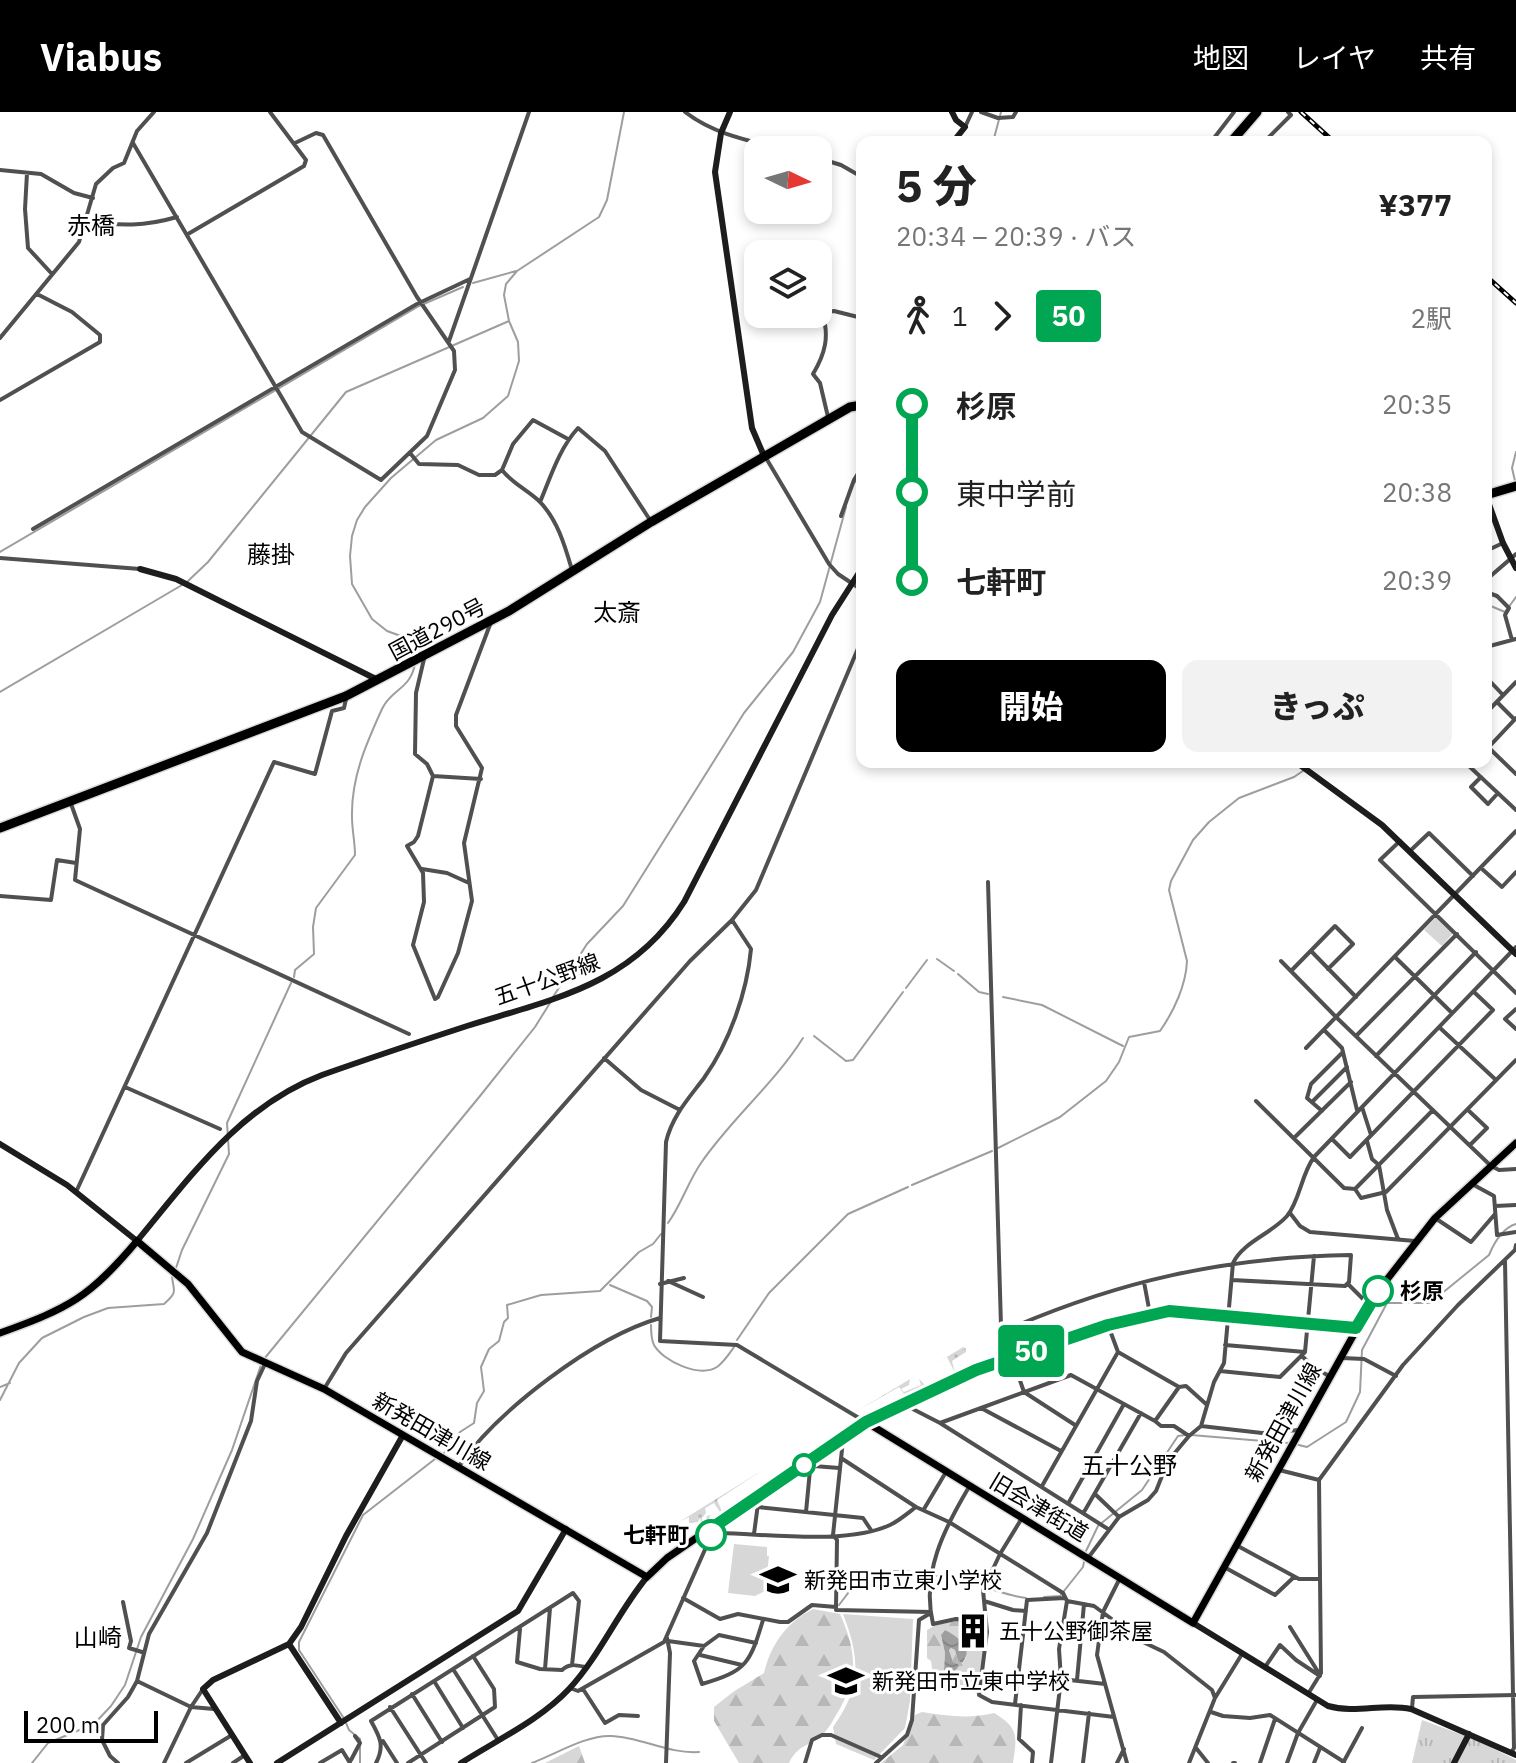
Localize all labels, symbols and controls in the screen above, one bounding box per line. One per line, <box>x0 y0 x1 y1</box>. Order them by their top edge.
text: Viabus <box>40 32 162 81</box>
text: 地図 <box>1193 39 1249 76</box>
text: レイヤ <box>1293 39 1376 76</box>
text: 共有 <box>1420 39 1476 76</box>
north arrow <box>744 136 832 224</box>
map controls <box>744 136 832 328</box>
text: 5 分 <box>896 157 977 214</box>
text: ¥377 <box>1379 185 1452 224</box>
district label: 赤橋 <box>67 209 115 241</box>
text: 20:34 – 20:39 · バス <box>896 219 1136 253</box>
button: layers <box>744 240 832 328</box>
icon: walk <box>896 294 940 338</box>
icon: forward <box>980 294 1024 338</box>
text: 50 <box>1052 297 1085 334</box>
text: 1 <box>952 299 968 333</box>
text: 2駅 <box>1410 301 1452 335</box>
text: 杉原 <box>956 386 1016 425</box>
text: 20:35 <box>1382 387 1452 421</box>
text: 東中学前 <box>956 474 1076 513</box>
text: 20:38 <box>1382 475 1452 509</box>
district label: 藤掛 <box>247 538 295 570</box>
text: 七軒町 <box>956 562 1046 601</box>
text: 20:39 <box>1382 563 1452 597</box>
street label: 国道290号 <box>383 591 490 666</box>
district label: 太斎 <box>593 596 641 628</box>
button: 開始 <box>896 660 1166 752</box>
button: きっぷ <box>1182 660 1452 752</box>
street label: 五十公野線 <box>490 946 603 1011</box>
marker: 杉原 <box>1363 1276 1393 1306</box>
place label: 杉原 <box>1400 1276 1444 1305</box>
line badge: 50 <box>995 1325 1067 1377</box>
text: 50 <box>1014 1332 1048 1369</box>
street label: 新発田津川線 <box>1238 1357 1327 1487</box>
street label: 新発田津川線 <box>368 1385 497 1476</box>
district label: 五十公野 <box>1081 1449 1177 1481</box>
unlabelled marker <box>793 1454 815 1476</box>
street label: 旧会津街道 <box>985 1466 1094 1547</box>
place label: 七軒町 <box>623 1520 689 1549</box>
marker: 七軒町 <box>696 1520 726 1550</box>
school or university icon: 新発田市立東小学校 <box>759 1561 797 1599</box>
place label: 新発田市立東小学校 <box>804 1565 1002 1594</box>
building icon: 五十公野御茶屋 <box>954 1612 992 1650</box>
place label: 五十公野御茶屋 <box>999 1616 1153 1645</box>
district label: 山崎 <box>74 1621 122 1653</box>
school or university icon: 新発田市立東中学校 <box>827 1662 865 1700</box>
place label: 新発田市立東中学校 <box>872 1666 1070 1695</box>
scale bar <box>24 1707 158 1743</box>
text: 200 m <box>36 1710 100 1739</box>

